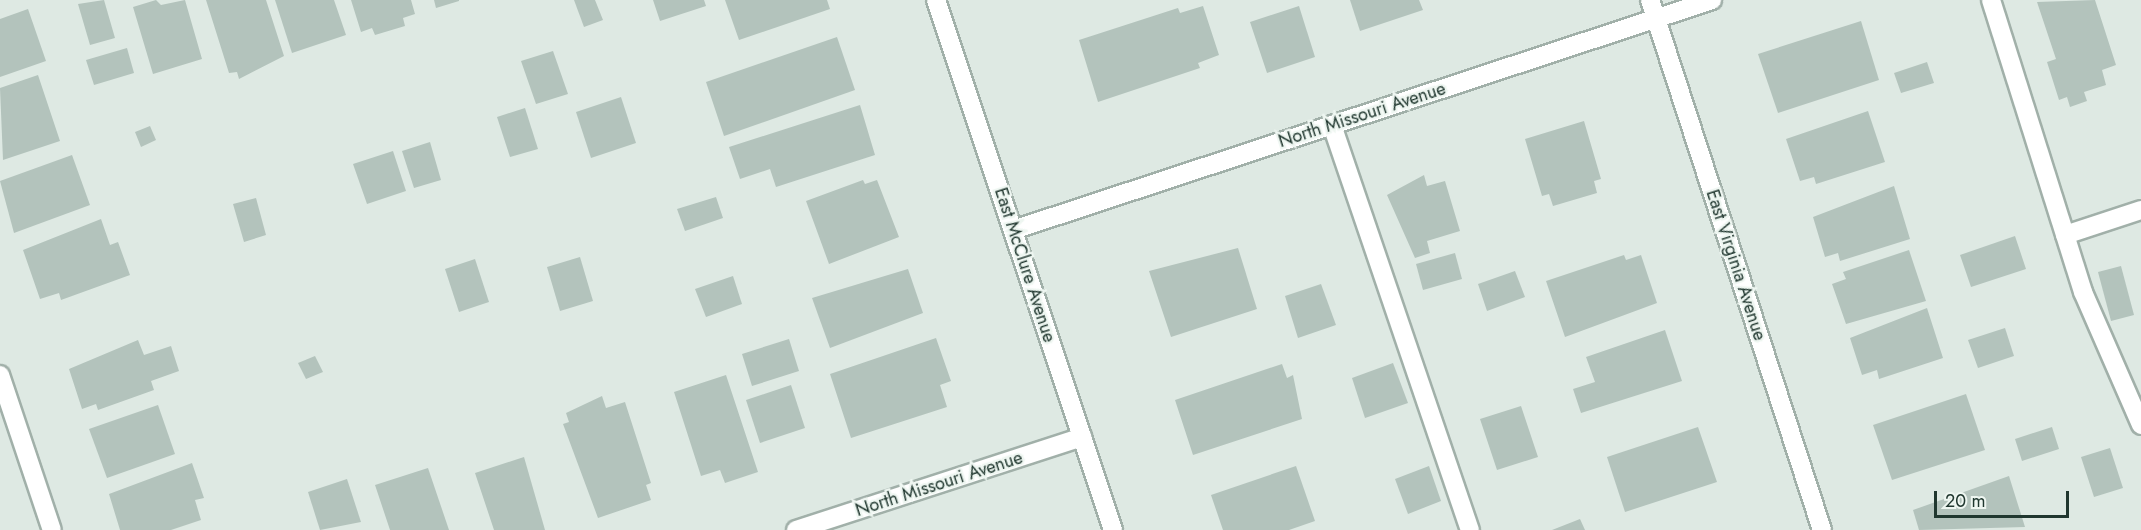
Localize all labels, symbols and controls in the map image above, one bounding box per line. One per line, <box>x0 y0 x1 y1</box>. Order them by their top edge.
street label: North Missouri Avenue <box>1276 78 1448 152</box>
street label: East McClure Avenue <box>990 185 1060 345</box>
street label: East Virginia Avenue <box>1701 187 1771 343</box>
street label: North Missouri Avenue <box>853 447 1025 521</box>
scale bar <box>1937 479 2072 517</box>
text: 20 m <box>1945 488 1985 514</box>

